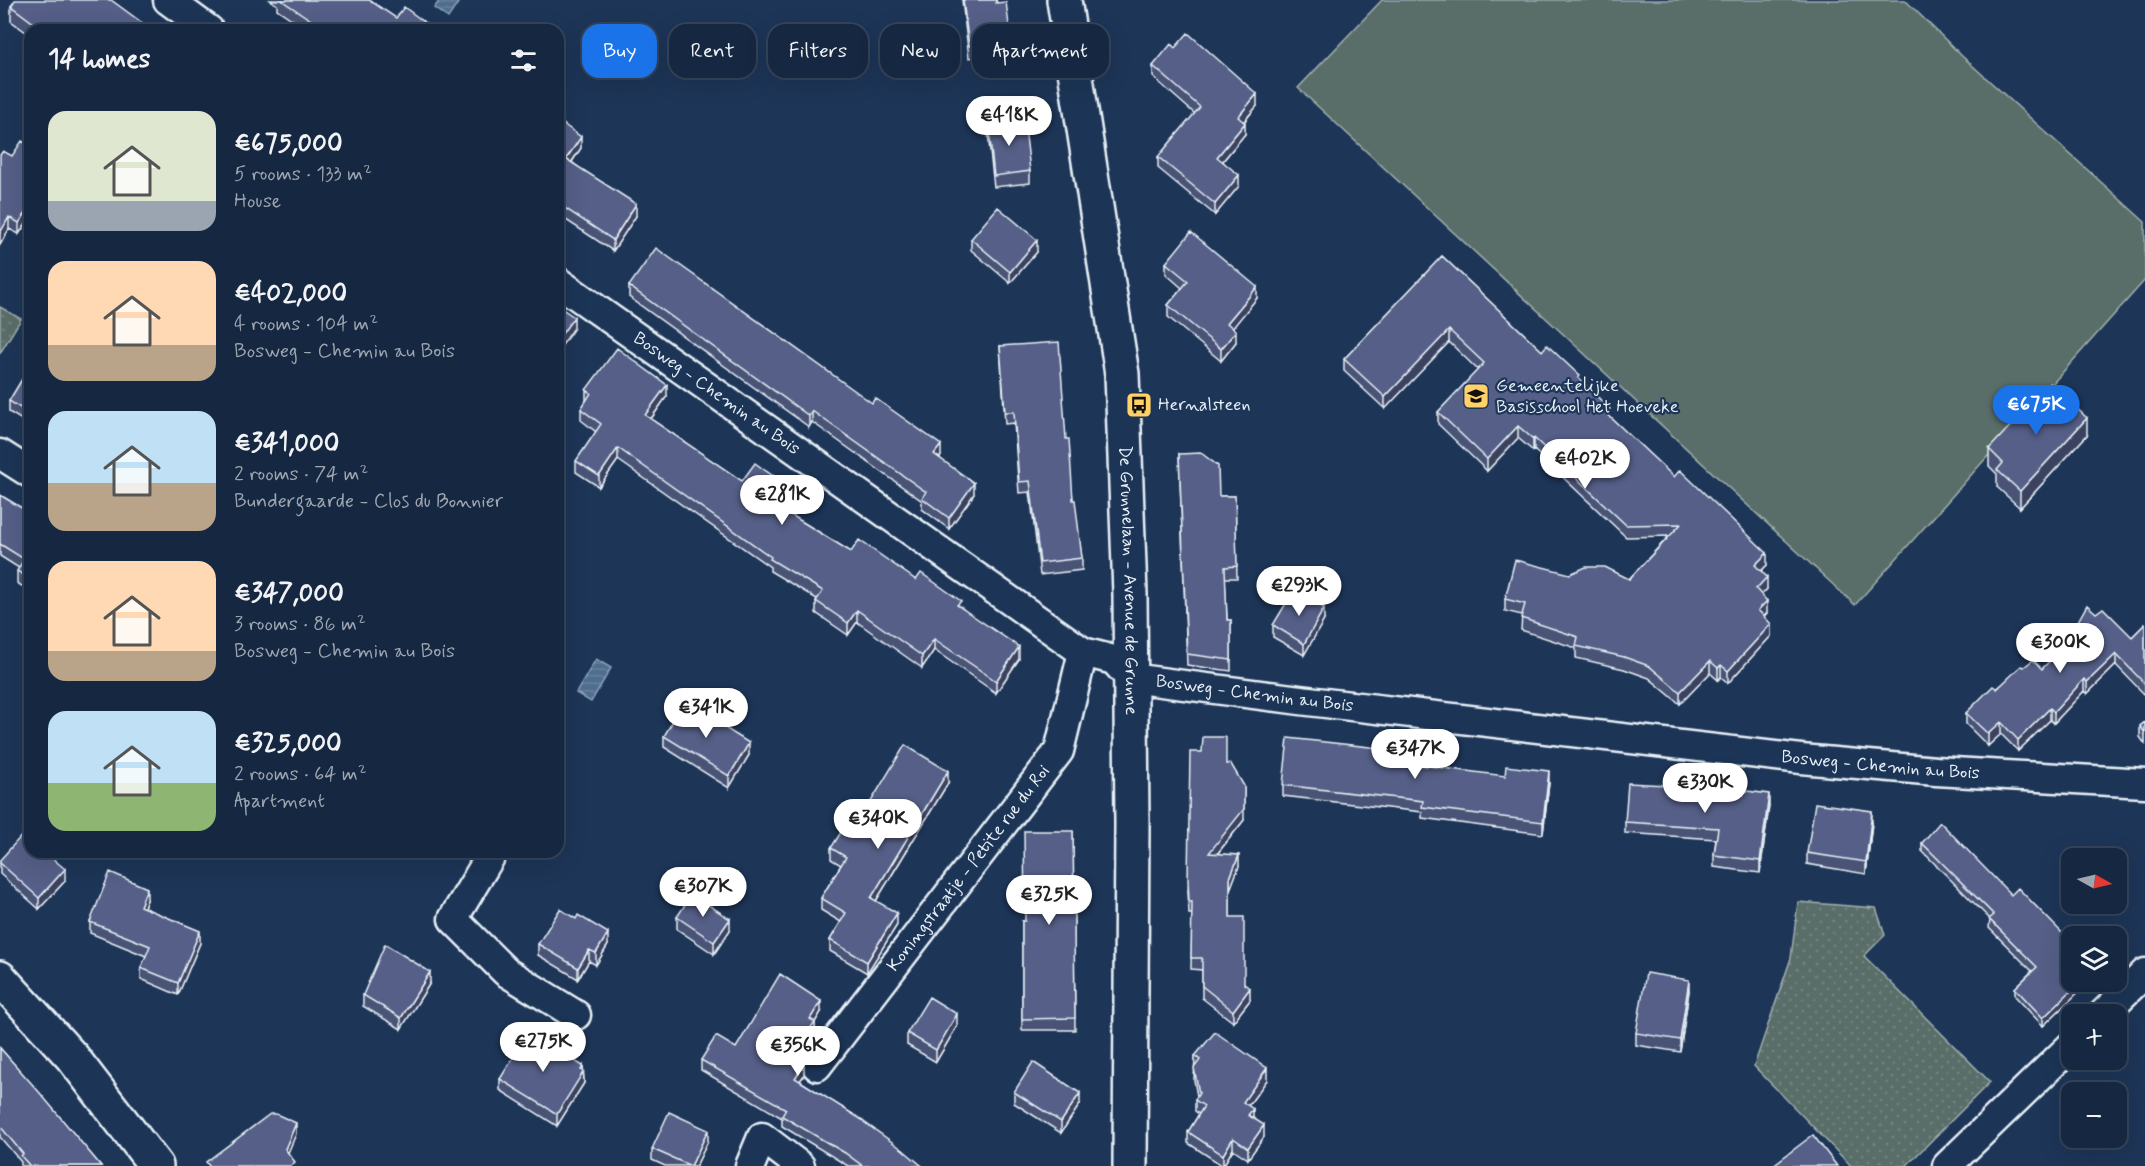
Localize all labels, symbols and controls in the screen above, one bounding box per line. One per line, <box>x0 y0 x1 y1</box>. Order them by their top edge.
chip: Buy <box>582 24 657 78</box>
chip: Rent <box>669 24 756 78</box>
chip: Filters <box>768 24 868 78</box>
chip: New <box>880 24 960 78</box>
chip: Apartment <box>972 24 1109 78</box>
text: 14 homes <box>48 43 150 77</box>
icon: filters <box>507 44 540 77</box>
pin: €418K <box>967 96 1051 147</box>
text: €418K <box>980 102 1038 129</box>
text: €675,000 <box>234 127 343 161</box>
icon: home <box>96 135 168 207</box>
text: 5 rooms · 133 m² <box>234 161 372 188</box>
text: House <box>234 188 281 215</box>
text: €402,000 <box>234 277 347 311</box>
icon: home <box>96 285 168 357</box>
text: 4 rooms · 104 m² <box>234 311 378 338</box>
street label: Bosweg - Chemin au Bois <box>628 327 805 461</box>
text: Bosweg - Chemin au Bois <box>234 338 455 365</box>
place label: Gemeentelijke Basisschool Het Hoeveke <box>1496 374 1679 419</box>
school or university icon: Gemeentelijke Basisschool Het Hoeveke <box>1461 381 1491 411</box>
pin: €675K <box>1994 385 2078 436</box>
bus stop icon: Hernalsteen <box>1124 390 1154 420</box>
text: €675K <box>2007 391 2065 418</box>
place label: Hernalsteen <box>1158 393 1251 417</box>
text: €341,000 <box>234 427 339 461</box>
icon: home <box>96 435 168 507</box>
pin: €402K <box>1543 439 1627 490</box>
street label: De Grunnelaan - Avenue de Grunne <box>1113 445 1143 715</box>
text: €402K <box>1554 445 1616 472</box>
text: 2 rooms · 74 m² <box>234 461 368 488</box>
pin: €281K <box>740 475 824 526</box>
text: €281K <box>754 481 810 508</box>
text: Bundergaarde - Clos du Bonnier <box>234 488 503 515</box>
pin: €293K <box>1257 566 1341 617</box>
text: €293K <box>1270 572 1328 599</box>
text: €347,000 <box>234 577 344 611</box>
icon: home <box>96 585 168 657</box>
text: 3 rooms · 86 m² <box>234 611 366 638</box>
pin: €300K <box>2018 623 2102 674</box>
text: €300K <box>2030 629 2090 656</box>
text: Bosweg - Chemin au Bois <box>234 638 455 665</box>
street label: Bosweg - Chemin au Bois <box>1154 669 1355 718</box>
pin: €341K <box>664 688 748 739</box>
text: €341K <box>678 694 734 721</box>
text: €325,000 <box>234 727 342 761</box>
pin: €347K <box>1373 729 1457 780</box>
icon: home <box>96 735 168 807</box>
text: €347K <box>1385 735 1445 762</box>
street label: Bosweg - Chemin au Bois <box>1780 745 1980 785</box>
street label: Koningstraatje - Petite rue du Roi <box>882 760 1056 977</box>
text: 2 rooms · 64 m² <box>234 761 367 788</box>
pin: €330K <box>1663 763 1747 814</box>
text: €330K <box>1677 769 1733 796</box>
text: Apartment <box>234 788 325 815</box>
pin: €340K <box>836 799 920 850</box>
text: €340K <box>848 805 908 832</box>
north arrow <box>2061 848 2127 914</box>
map controls <box>2061 848 2127 1148</box>
pin: €307K <box>661 867 745 918</box>
text: €307K <box>674 873 732 900</box>
pin: €325K <box>1007 875 1091 926</box>
text: €325K <box>1020 881 1078 908</box>
button: layers <box>2061 926 2127 992</box>
button: + <box>2061 1004 2127 1070</box>
pin: €275K <box>501 1022 585 1073</box>
pin: €356K <box>756 1026 840 1077</box>
text: €275K <box>514 1028 572 1055</box>
text: €356K <box>770 1032 826 1059</box>
button: − <box>2061 1082 2127 1148</box>

